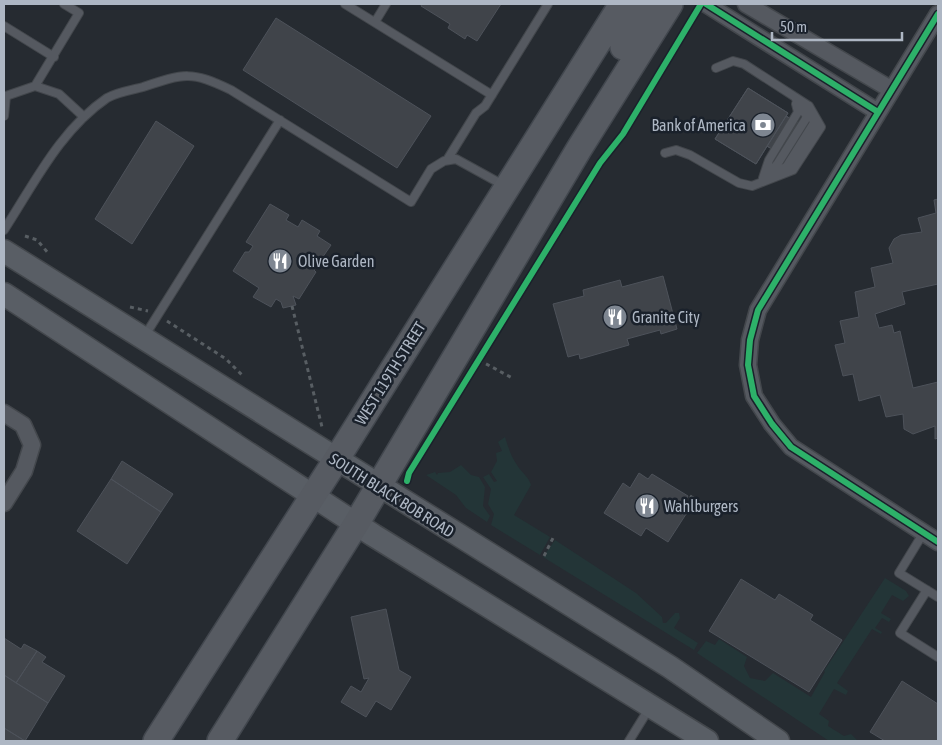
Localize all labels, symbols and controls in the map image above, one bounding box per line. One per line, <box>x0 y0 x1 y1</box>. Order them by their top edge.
scale bar <box>772 10 902 42</box>
text: 50 m <box>780 18 807 35</box>
bank icon: Bank of America <box>750 112 776 138</box>
place label: Bank of America <box>651 116 746 134</box>
restaurant icon: Olive Garden <box>267 248 293 274</box>
place label: Olive Garden <box>298 252 374 270</box>
restaurant icon: Granite City <box>602 304 628 330</box>
place label: Granite City <box>632 308 700 327</box>
street label: WEST 119TH STREET <box>351 318 429 428</box>
street label: SOUTH BLACK BOB ROAD <box>326 449 458 541</box>
restaurant icon: Wahlburgers <box>634 493 660 519</box>
place label: Wahlburgers <box>664 497 739 516</box>

